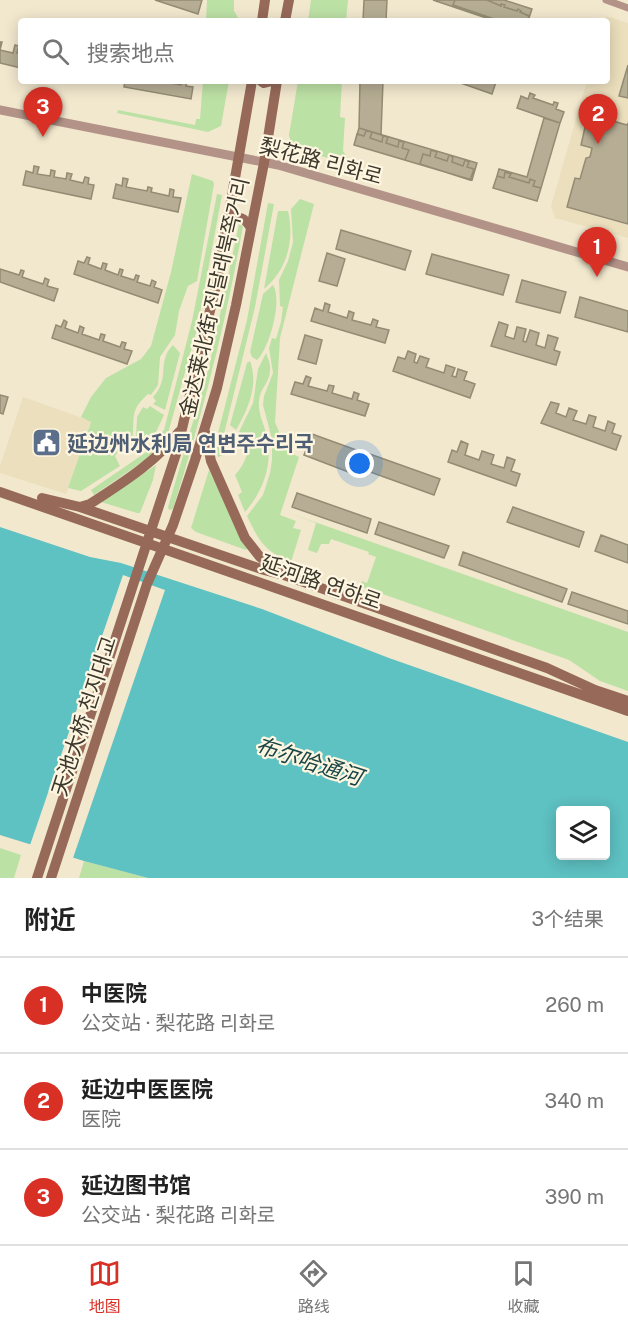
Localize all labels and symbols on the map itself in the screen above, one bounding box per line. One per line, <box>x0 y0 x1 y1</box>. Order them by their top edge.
pin: 3 <box>24 88 63 137</box>
pin: 2 <box>578 94 618 144</box>
street label: 梨花路 리화로 <box>257 133 385 189</box>
street label: 金达莱北街 진달래북쪽거리 <box>174 175 254 419</box>
pin: 1 <box>578 228 616 277</box>
public building icon: 延边州水利局 연변주수리국 <box>30 427 62 459</box>
place label: 延边州水利局 연변주수리국 <box>67 431 314 456</box>
your location <box>345 449 374 478</box>
street label: 延河路 연하로 <box>257 550 385 614</box>
street label: 天池大桥 천지대교 <box>46 633 122 799</box>
water label: 布尔哈通河 <box>253 732 369 792</box>

